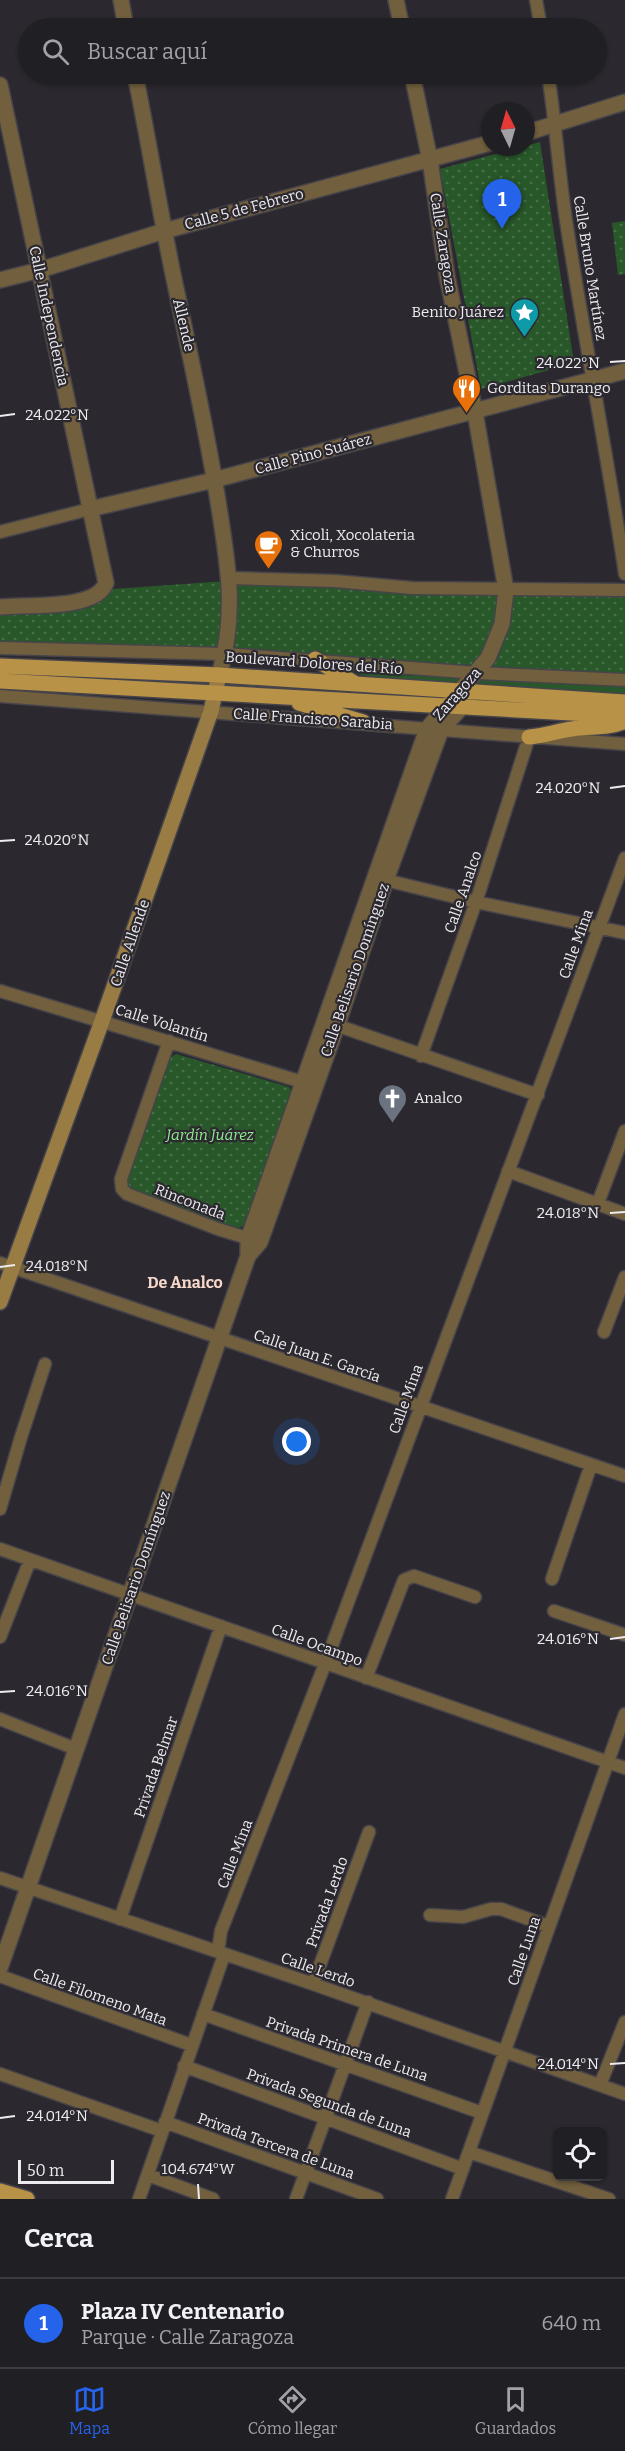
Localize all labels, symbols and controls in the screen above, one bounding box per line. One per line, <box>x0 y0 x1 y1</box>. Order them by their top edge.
search box <box>18 18 607 84</box>
icon: search <box>39 35 72 68</box>
text: Buscar aquí <box>87 38 207 65</box>
north arrow <box>481 102 535 156</box>
pin: 1 <box>482 180 522 229</box>
street label: Calle 5 de Febrero <box>182 184 306 234</box>
street label: Calle Zaragoza <box>426 191 460 295</box>
street label: Calle Bruno Martínez <box>570 194 610 342</box>
street label: Calle Independencia <box>25 244 73 388</box>
place icon: Benito Juárez <box>509 296 541 338</box>
street label: Allende <box>169 297 199 353</box>
place label: Benito Juárez <box>411 303 504 321</box>
text: 24.022°N <box>536 354 600 372</box>
restaurant icon: Gorditas Durango <box>450 372 482 414</box>
place label: Gorditas Durango <box>487 379 611 397</box>
text: 24.022°N <box>25 406 89 424</box>
street label: Calle Pino Suárez <box>253 430 373 478</box>
place label: Xicoli, Xocolateria & Churros <box>290 526 415 561</box>
cafe icon: Xicoli, Xocolateria & Churros <box>253 528 285 570</box>
street label: Boulevard Dolores del Río <box>225 648 403 678</box>
street label: Zaragoza <box>429 664 485 724</box>
street label: Calle Francisco Sarabia <box>233 704 393 734</box>
text: 24.020°N <box>536 779 601 797</box>
text: 24.020°N <box>25 831 90 849</box>
street label: Calle Analco <box>441 848 485 936</box>
street label: Calle Belisario Domínguez <box>317 881 393 1059</box>
street label: Calle Allende <box>107 897 153 989</box>
street label: Calle Mina <box>555 907 597 981</box>
street label: Calle Volantín <box>113 1000 211 1046</box>
church icon: Analco <box>377 1082 409 1124</box>
place label: Analco <box>414 1089 462 1107</box>
park label: Jardín Juárez <box>164 1126 254 1144</box>
street label: Rinconada <box>152 1180 228 1224</box>
text: 24.018°N <box>537 1204 599 1222</box>
text: 24.018°N <box>26 1257 88 1275</box>
district label: De Analco <box>147 1273 223 1292</box>
street label: Calle Juan E. García <box>251 1326 383 1386</box>
street label: Calle Mina <box>385 1362 427 1436</box>
your location <box>282 1427 311 1456</box>
street label: Calle Belisario Domínguez <box>98 1489 174 1667</box>
street label: Calle Ocampo <box>269 1620 365 1670</box>
text: 24.016°N <box>537 1630 599 1648</box>
text: 24.016°N <box>26 1682 88 1700</box>
street label: Privada Belmar <box>130 1713 182 1820</box>
street label: Calle Mina <box>214 1817 256 1891</box>
street label: Privada Lerdo <box>302 1854 352 1950</box>
street label: Calle Luna <box>504 1914 544 1988</box>
street label: Calle Lerdo <box>278 1949 358 1991</box>
street label: Calle Filomeno Mata <box>30 1964 170 2030</box>
street label: Privada Primera de Luna <box>264 2013 430 2085</box>
text: 24.014°N <box>537 2055 599 2073</box>
street label: Privada Segunda de Luna <box>244 2065 414 2141</box>
text: 24.014°N <box>26 2107 88 2125</box>
street label: Privada Tercera de Luna <box>195 2109 357 2183</box>
map controls <box>553 2127 607 2181</box>
button: locate <box>553 2127 607 2181</box>
scale bar <box>18 2157 114 2184</box>
text: 104.674°W <box>161 2160 235 2178</box>
text: 50 m <box>27 2161 64 2180</box>
text: Cerca <box>24 2223 94 2254</box>
text: Plaza IV Centenario <box>81 2298 284 2325</box>
text: 1 <box>39 2311 48 2335</box>
text: 640 m <box>542 2311 601 2335</box>
text: Parque · Calle Zaragoza <box>81 2325 294 2349</box>
tab: Mapa <box>69 2383 110 2438</box>
tab: Cómo llegar <box>248 2383 337 2438</box>
tab: Guardados <box>475 2383 556 2438</box>

